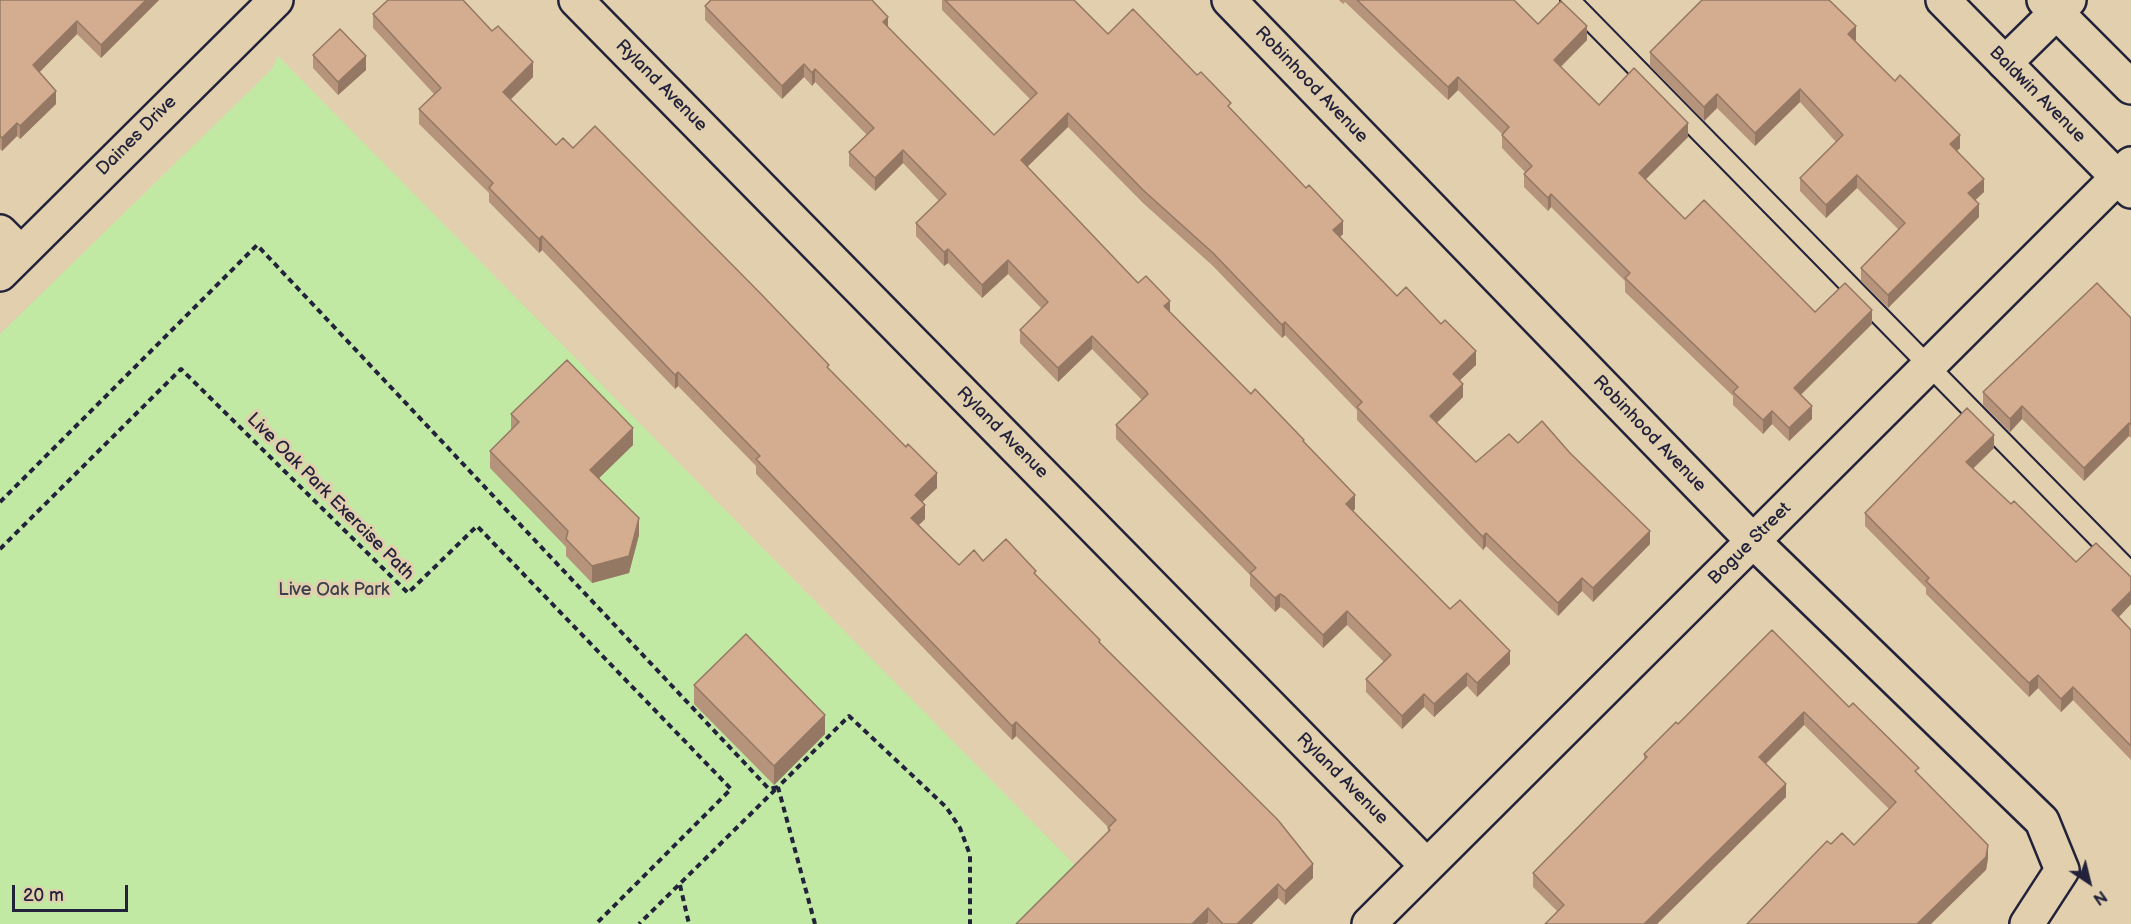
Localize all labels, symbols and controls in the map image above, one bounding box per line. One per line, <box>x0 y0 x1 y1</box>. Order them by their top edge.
street label: Robinhood Avenue <box>1250 22 1372 148</box>
street label: Ryland Avenue <box>611 36 711 136</box>
street label: Baldwin Avenue <box>1984 42 2090 148</box>
street label: Daines Drive <box>93 92 181 180</box>
street label: Robinhood Avenue <box>1588 371 1710 497</box>
street label: Ryland Avenue <box>952 383 1052 483</box>
street label: Live Oak Park Exercise Path <box>242 409 418 585</box>
street label: Bogue Street <box>1704 498 1796 590</box>
park label: Live Oak Park <box>278 579 390 601</box>
street label: Ryland Avenue <box>1292 729 1392 829</box>
north arrow <box>2059 852 2119 912</box>
scale bar <box>15 873 130 911</box>
text: 20 m <box>23 885 64 906</box>
text: N <box>2089 886 2110 908</box>

